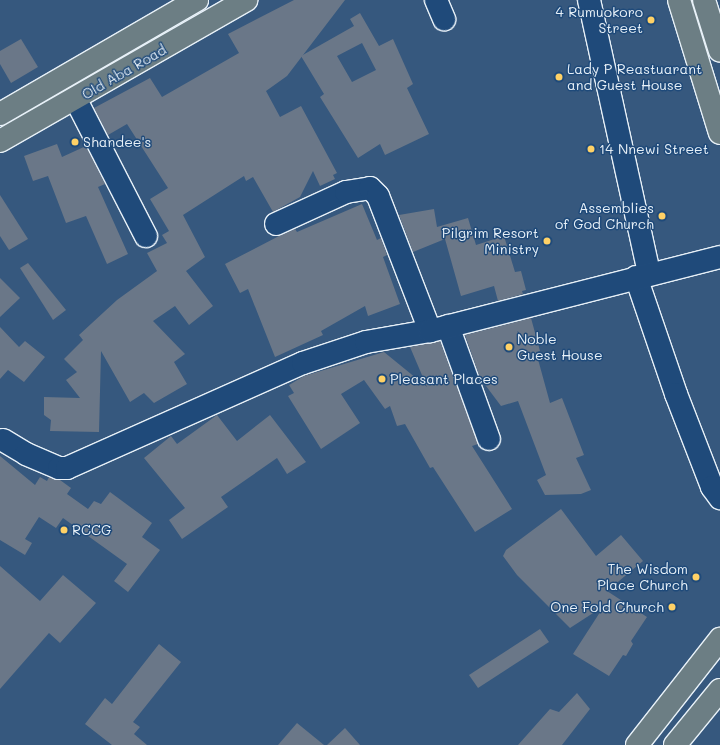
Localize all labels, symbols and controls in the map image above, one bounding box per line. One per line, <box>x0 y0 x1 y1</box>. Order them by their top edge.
place label: 4 Rumuokoro Street <box>555 4 643 36</box>
marker: 4 Rumuokoro Street <box>646 15 656 25</box>
street label: Old Aba Road <box>79 41 169 103</box>
place label: Lady P Reastuarant and Guest House <box>567 61 702 94</box>
marker: Lady P Reastuarant and Guest House <box>554 72 564 82</box>
place label: Shandee's <box>83 134 151 150</box>
marker: Shandee's <box>70 137 80 147</box>
place label: 14 Nnewi Street <box>599 141 709 157</box>
marker: 14 Nnewi Street <box>586 144 596 154</box>
place label: Assemblies of God Church <box>555 200 654 232</box>
marker: Assemblies of God Church <box>657 211 667 221</box>
place label: Pilgrim Resort Ministry <box>442 225 539 258</box>
marker: Pilgrim Resort Ministry <box>542 236 552 246</box>
place label: Noble Guest House <box>517 331 603 364</box>
marker: Noble Guest House <box>504 342 514 352</box>
place label: Pleasant Places <box>390 371 498 387</box>
marker: Pleasant Places <box>377 374 387 384</box>
place label: RCCG <box>72 522 111 538</box>
marker: RCCG <box>59 525 69 535</box>
place label: The Wisdom Place Church <box>597 561 688 594</box>
marker: The Wisdom Place Church <box>691 572 701 582</box>
place label: One Fold Church <box>550 599 664 615</box>
marker: One Fold Church <box>667 602 677 612</box>

